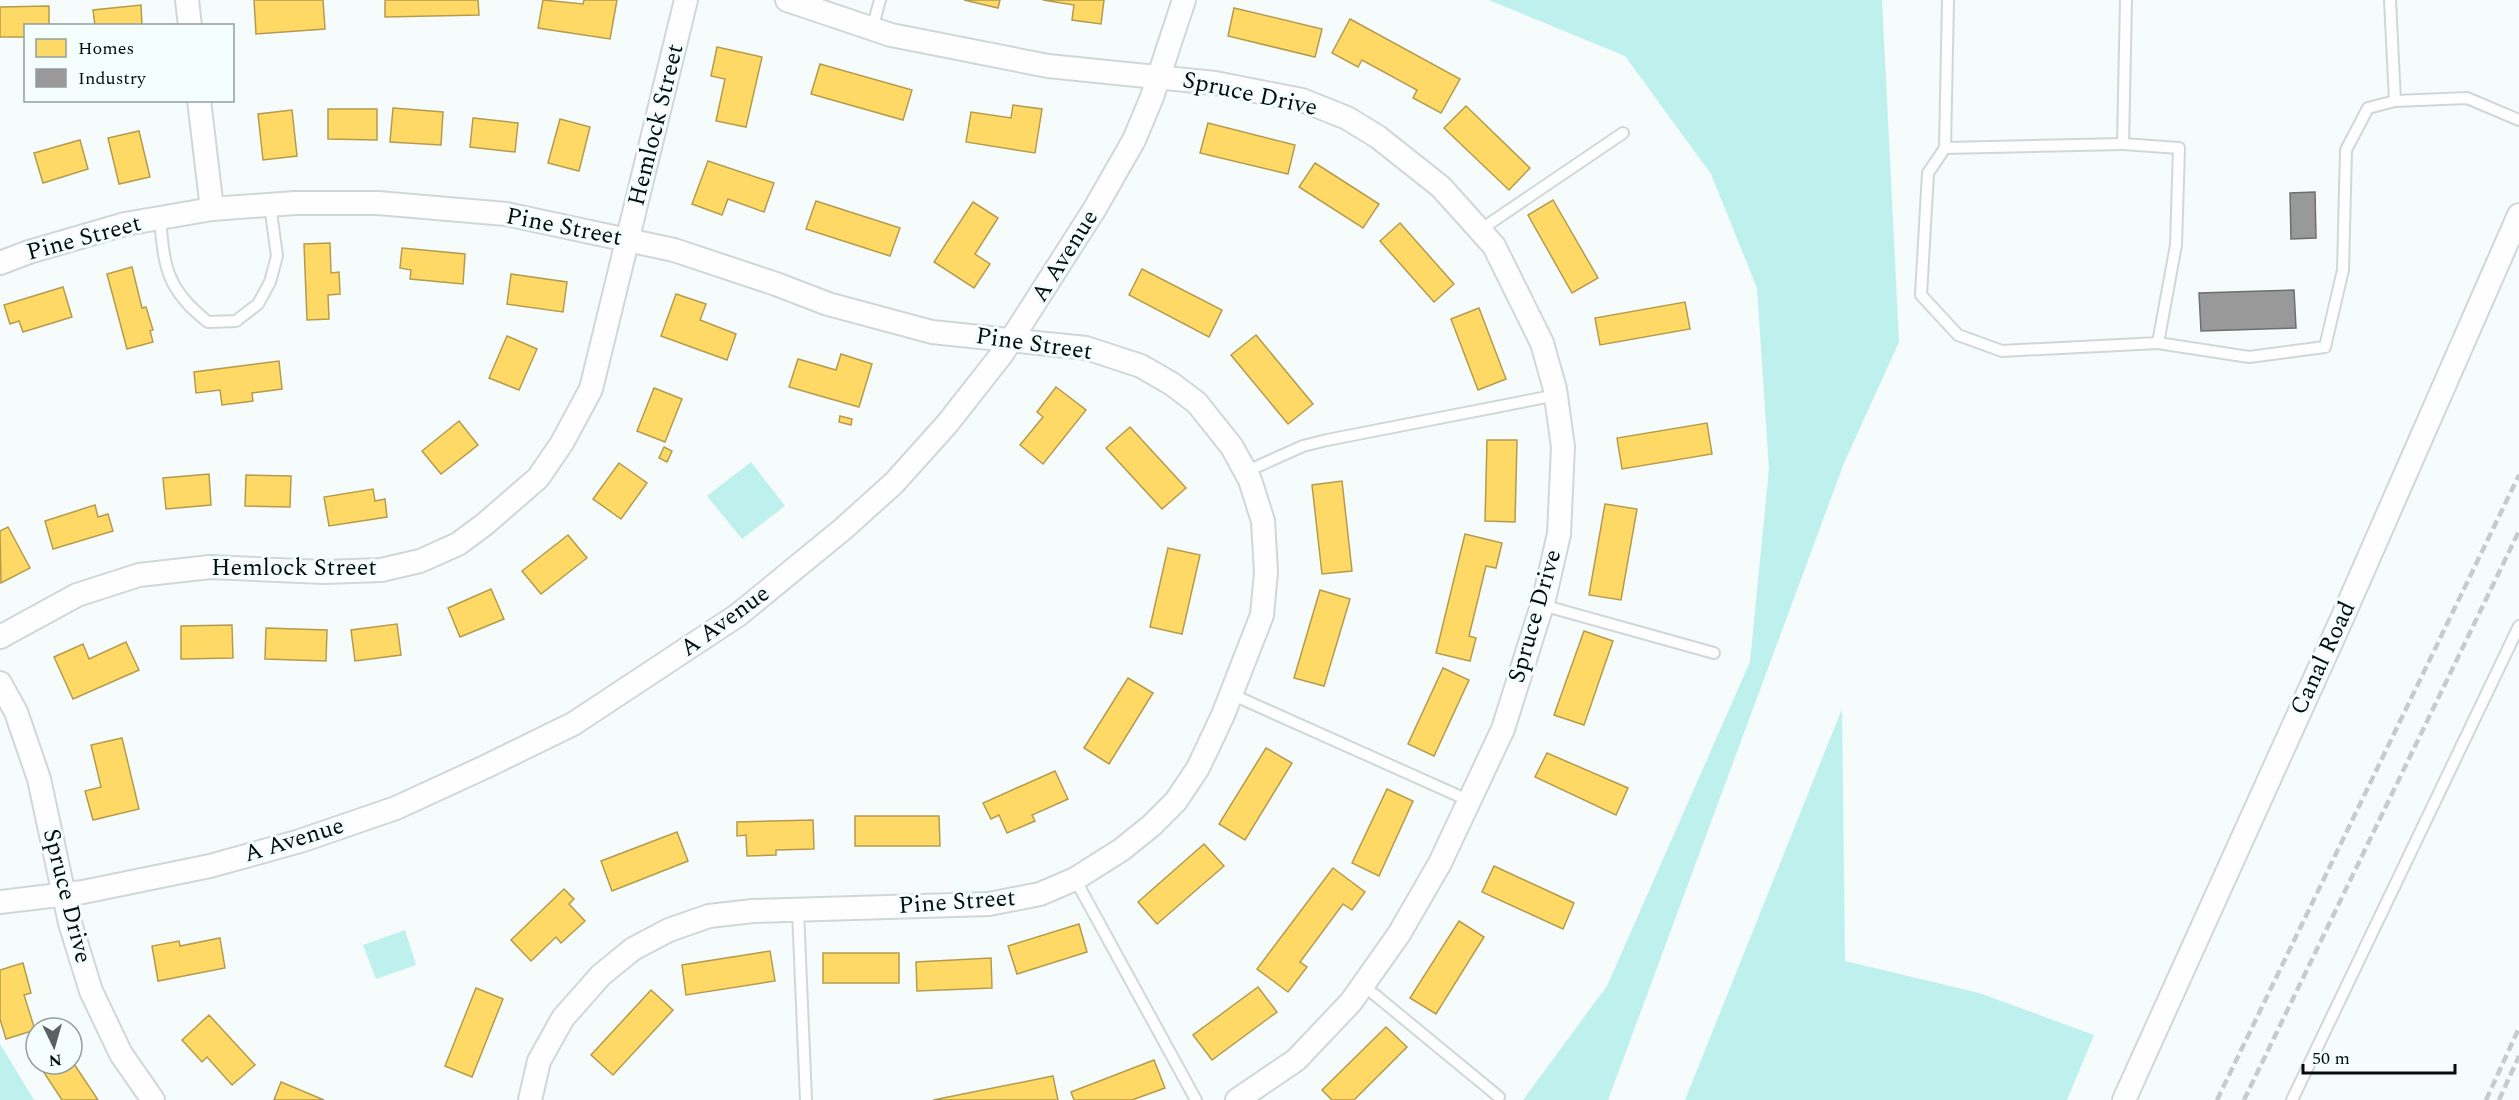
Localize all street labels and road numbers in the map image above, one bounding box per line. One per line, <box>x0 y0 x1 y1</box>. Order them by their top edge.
street label: Hemlock Street <box>618 40 694 210</box>
street label: Spruce Drive <box>1179 62 1321 126</box>
street label: Pine Street <box>503 198 625 256</box>
street label: A Avenue <box>1022 203 1108 309</box>
street label: Pine Street <box>23 205 145 271</box>
street label: Pine Street <box>973 318 1095 370</box>
street label: Spruce Drive <box>1499 545 1571 687</box>
street label: Hemlock Street <box>211 550 377 586</box>
street label: A Avenue <box>673 576 777 666</box>
street label: Canal Road <box>2281 595 2365 721</box>
street label: A Avenue <box>239 808 349 872</box>
street label: Spruce Drive <box>33 825 101 967</box>
street label: Pine Street <box>897 880 1017 924</box>

